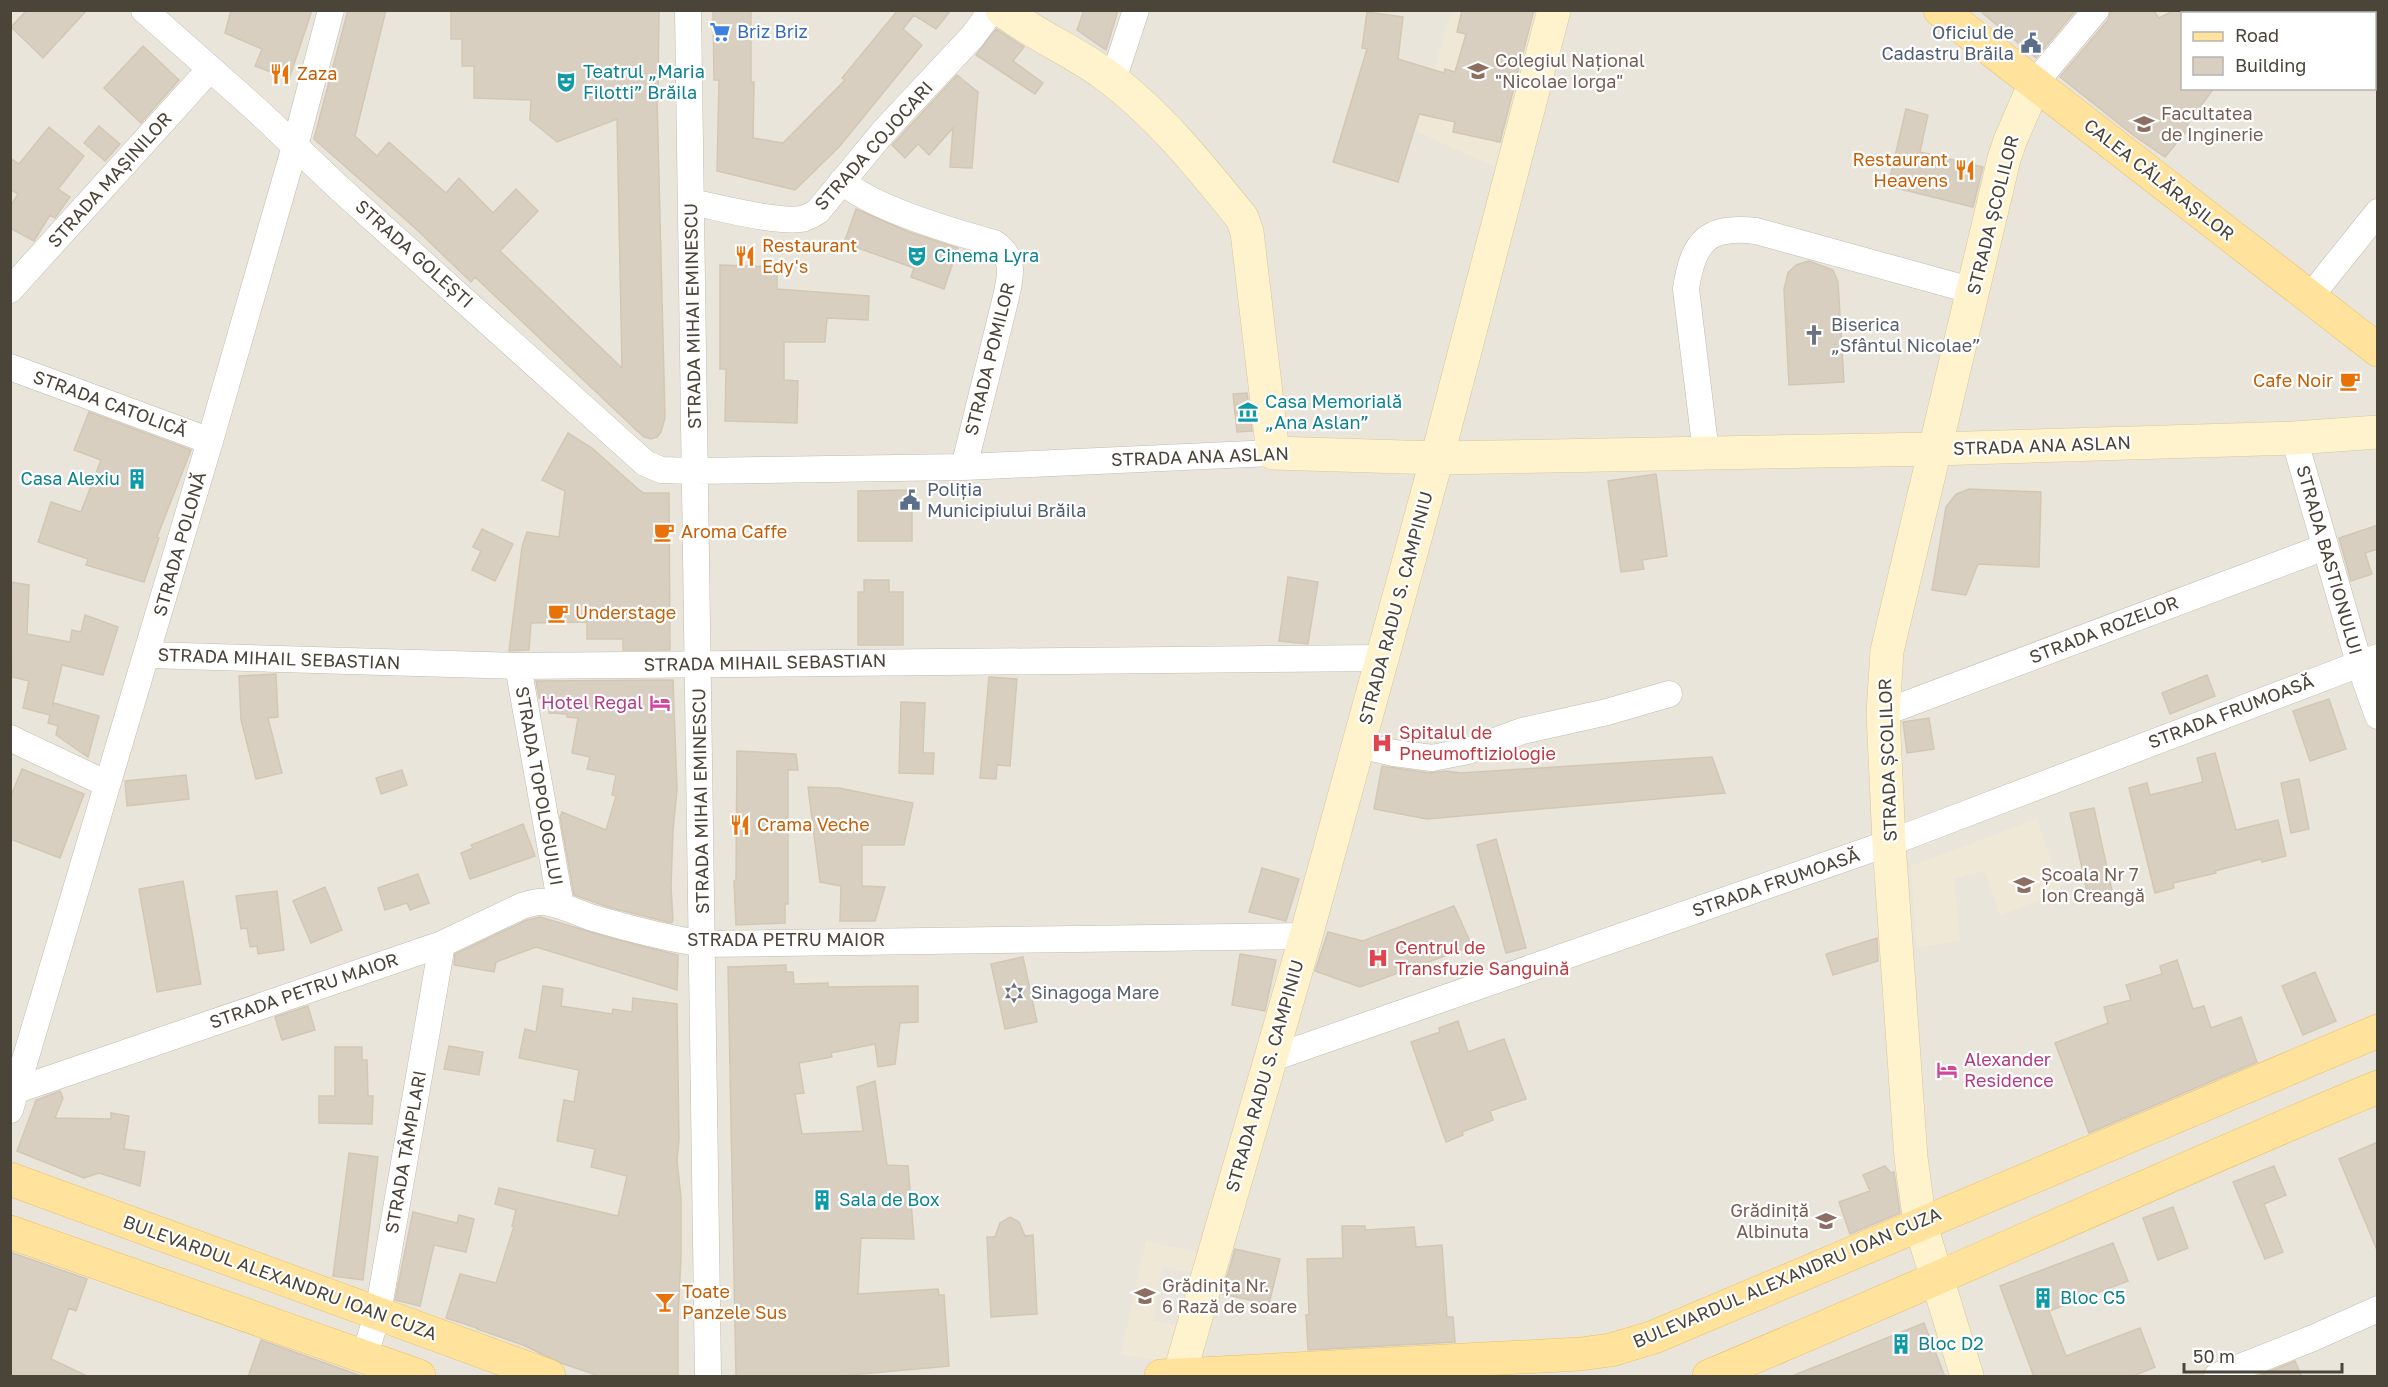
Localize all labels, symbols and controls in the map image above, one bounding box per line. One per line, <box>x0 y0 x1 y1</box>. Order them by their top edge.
legend <box>2181 12 2376 90</box>
supermarket icon: Briz Briz <box>708 20 732 44</box>
place label: Briz Briz <box>737 20 808 42</box>
place label: Oficiul de Cadastru Brăila <box>1881 21 2014 64</box>
text: Road <box>2235 24 2279 46</box>
public building icon: Oficiul de Cadastru Brăila <box>2019 31 2043 55</box>
place label: Colegiul Național "Nicolae Iorga" <box>1495 49 1645 92</box>
text: Building <box>2235 54 2306 76</box>
school or university icon: Colegiul Național "Nicolae Iorga" <box>1466 59 1490 83</box>
place label: Teatrul „Maria Filotti” Brăila <box>583 60 705 103</box>
restaurant icon: Zaza <box>268 62 292 86</box>
place label: Zaza <box>297 62 337 84</box>
theatre icon: Teatrul „Maria Filotti” Brăila <box>554 70 578 94</box>
street label: STRADA COJOCARI <box>809 76 937 214</box>
place label: Facultatea de Inginerie <box>2161 102 2263 145</box>
street label: STRADA MAȘINILOR <box>43 107 176 252</box>
school or university icon: Facultatea de Inginerie <box>2132 112 2156 136</box>
street label: CALEA CĂLĂRAȘILOR <box>2080 114 2239 245</box>
street label: STRADA ȘCOLILOR <box>1962 133 2023 297</box>
place label: Restaurant Heavens <box>1853 148 1948 191</box>
restaurant icon: Restaurant Heavens <box>1953 158 1977 182</box>
street label: STRADA GOLEȘTI <box>351 195 478 312</box>
street label: STRADA MIHAI EMINESCU <box>679 203 705 429</box>
place label: Restaurant Edy's <box>762 234 857 277</box>
restaurant icon: Restaurant Edy's <box>733 244 757 268</box>
theatre icon: Cinema Lyra <box>905 244 929 268</box>
place label: Cinema Lyra <box>934 244 1039 266</box>
street label: STRADA POMILOR <box>959 280 1019 438</box>
place label: Biserica „Sfântul Nicolae” <box>1831 313 1981 356</box>
church icon: Biserica „Sfântul Nicolae” <box>1802 323 1826 347</box>
street label: STRADA CATOLICĂ <box>30 365 190 441</box>
place label: Cafe Noir <box>2253 369 2333 391</box>
cafe icon: Cafe Noir <box>2338 369 2362 393</box>
place label: Casa Memorială „Ana Aslan” <box>1265 390 1402 433</box>
museum icon: Casa Memorială „Ana Aslan” <box>1236 400 1260 424</box>
street label: STRADA ANA ASLAN <box>1953 431 2131 459</box>
street label: STRADA ANA ASLAN <box>1111 442 1289 470</box>
street label: STRADA BASTIONULUI <box>2292 462 2368 657</box>
place label: Casa Alexiu <box>20 467 120 489</box>
building icon: Casa Alexiu <box>125 467 149 491</box>
street label: STRADA POLONĂ <box>148 469 210 619</box>
place label: Poliția Municipiului Brăila <box>927 478 1086 521</box>
public building icon: Poliția Municipiului Brăila <box>898 488 922 512</box>
street label: STRADA RADU S. CAMPINIU <box>1353 489 1437 727</box>
cafe icon: Aroma Caffe <box>652 520 676 544</box>
place label: Aroma Caffe <box>681 520 787 542</box>
street label: STRADA ROZELOR <box>2026 591 2181 668</box>
cafe icon: Understage <box>546 601 570 625</box>
place label: Understage <box>575 601 676 623</box>
street label: STRADA MIHAIL SEBASTIAN <box>157 643 401 673</box>
street label: STRADA MIHAIL SEBASTIAN <box>643 649 887 675</box>
street label: STRADA FRUMOASĂ <box>2145 669 2316 753</box>
street label: STRADA ȘCOLILOR <box>1873 678 1901 842</box>
street label: STRADA TOPOLOGULUI <box>512 684 568 887</box>
street label: STRADA MIHAI EMINESCU <box>687 688 713 914</box>
place label: Hotel Regal <box>541 691 643 713</box>
hotel icon: Hotel Regal <box>648 691 672 715</box>
place label: Spitalul de Pneumoftiziologie <box>1399 721 1556 764</box>
hospital icon: Spitalul de Pneumoftiziologie <box>1370 731 1394 755</box>
restaurant icon: Crama Veche <box>728 813 752 837</box>
place label: Crama Veche <box>757 813 870 835</box>
street label: STRADA FRUMOASĂ <box>1689 843 1862 921</box>
place label: Școala Nr 7 Ion Creangă <box>2041 863 2145 906</box>
school or university icon: Școala Nr 7 Ion Creangă <box>2012 873 2036 897</box>
street label: STRADA PETRU MAIOR <box>687 928 885 950</box>
place label: Centrul de Transfuzie Sanguină <box>1395 936 1569 979</box>
hospital icon: Centrul de Transfuzie Sanguină <box>1366 946 1390 970</box>
street label: STRADA PETRU MAIOR <box>206 947 401 1033</box>
street label: STRADA RADU S. CAMPINIU <box>1220 957 1308 1194</box>
synagogue icon: Sinagoga Mare <box>1002 981 1026 1005</box>
place label: Sinagoga Mare <box>1031 981 1159 1003</box>
place label: Alexander Residence <box>1964 1048 2054 1091</box>
hotel icon: Alexander Residence <box>1935 1058 1959 1082</box>
street label: STRADA TÂMPLARI <box>380 1068 430 1235</box>
building icon: Sala de Box <box>810 1188 834 1212</box>
place label: Sala de Box <box>839 1188 940 1210</box>
place label: Grădiniță Albinuta <box>1730 1199 1809 1242</box>
street label: BULEVARDUL ALEXANDRU IOAN CUZA <box>1629 1202 1944 1352</box>
school or university icon: Grădiniță Albinuta <box>1814 1209 1838 1233</box>
street label: BULEVARDUL ALEXANDRU IOAN CUZA <box>120 1210 440 1344</box>
place label: Grădinița Nr. 6 Rază de soare <box>1162 1274 1297 1317</box>
place label: Toate Panzele Sus <box>682 1280 787 1323</box>
school or university icon: Grădinița Nr. 6 Rază de soare <box>1133 1284 1157 1308</box>
building icon: Bloc C5 <box>2031 1286 2055 1310</box>
place label: Bloc C5 <box>2060 1286 2125 1308</box>
bar icon: Toate Panzele Sus <box>653 1290 677 1314</box>
building icon: Bloc D2 <box>1889 1332 1913 1356</box>
place label: Bloc D2 <box>1918 1332 1984 1354</box>
scale bar <box>2184 1336 2342 1374</box>
text: 50 m <box>2193 1345 2235 1367</box>

